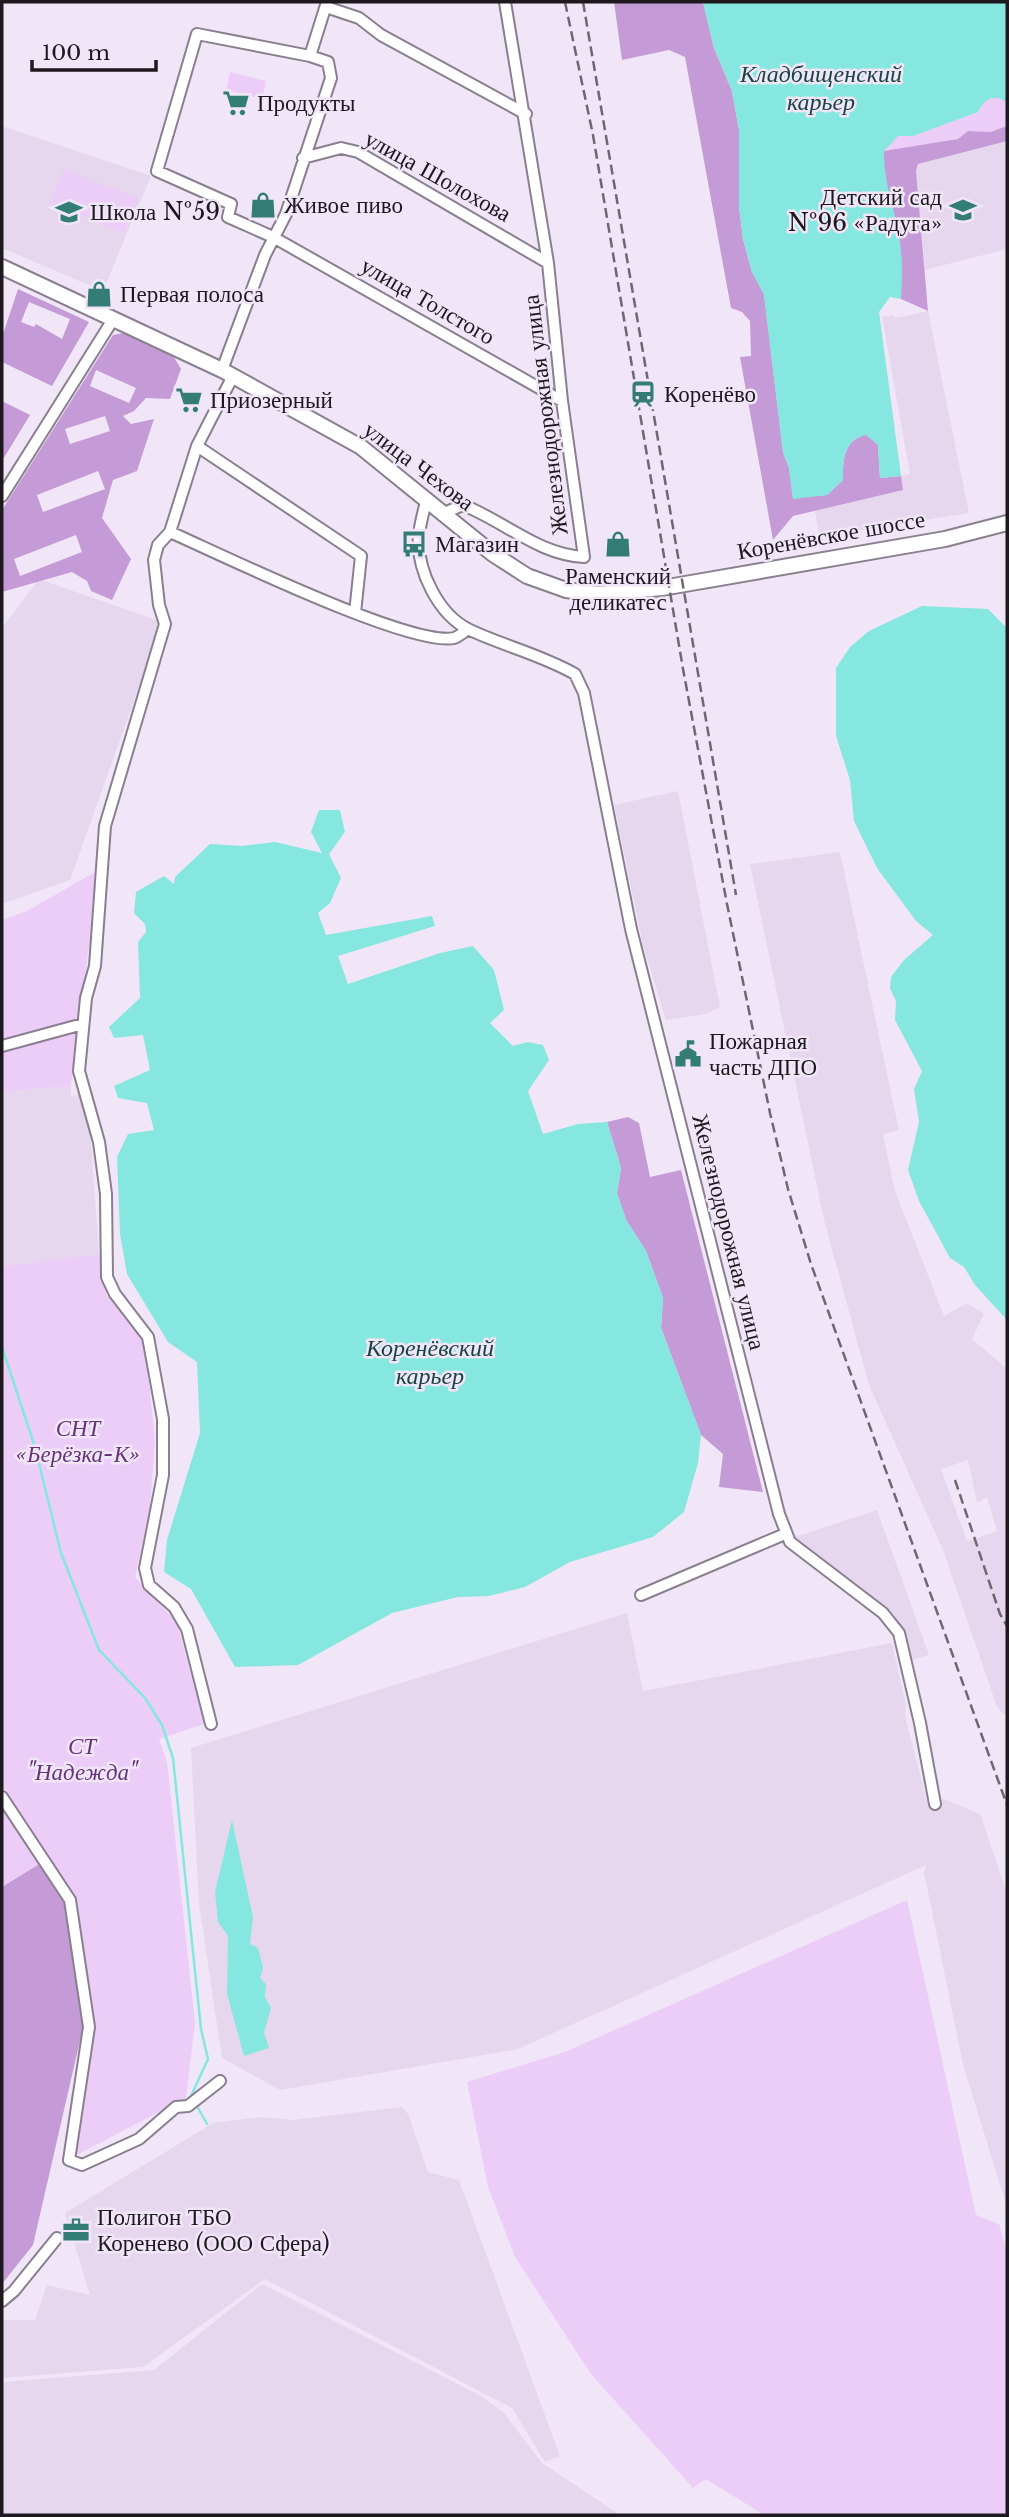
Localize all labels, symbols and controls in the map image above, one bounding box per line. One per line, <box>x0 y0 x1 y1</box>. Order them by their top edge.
scale bar <box>32 28 156 72</box>
text: 100 m <box>42 40 110 66</box>
water label: Кладбищенский карьер <box>739 59 902 116</box>
supermarket icon: Продукты <box>221 88 251 118</box>
place label: Продукты <box>257 89 356 117</box>
street label: улица Шолохова <box>360 124 516 228</box>
place label: Детский сад №96 «Радуга» <box>788 183 942 237</box>
shop icon: Живое пиво <box>248 190 278 220</box>
place label: Живое пиво <box>284 191 403 219</box>
school or university icon: Детский сад №96 «Радуга» <box>948 195 978 225</box>
school or university icon: Школа №59 <box>54 197 84 227</box>
place label: Школа №59 <box>90 198 220 226</box>
street label: улица Толстого <box>356 251 500 351</box>
shop icon: Первая полоса <box>84 279 114 309</box>
place label: Первая полоса <box>120 280 264 308</box>
street label: Железнодорожная улица <box>516 293 574 537</box>
station icon: Коренёво <box>628 379 658 409</box>
place label: Коренёво <box>664 380 756 408</box>
supermarket icon: Приозерный <box>174 385 204 415</box>
place label: Приозерный <box>210 386 333 414</box>
street label: улица Чехова <box>358 415 480 517</box>
street label: Коренёвское шоссе <box>735 505 927 565</box>
bus stop icon: Магазин <box>399 529 429 559</box>
shop icon: Раменский деликатес <box>603 529 633 559</box>
place label: Магазин <box>435 530 519 558</box>
place label: Раменский деликатес <box>565 562 671 616</box>
place label: Пожарная часть ДПО <box>709 1027 817 1081</box>
public building icon: Пожарная часть ДПО <box>673 1039 703 1069</box>
street label: Железнодорожная улица <box>686 1111 772 1353</box>
water label: Коренёвский карьер <box>365 1333 494 1390</box>
park label: СНТ «Берёзка-К» <box>16 1414 140 1468</box>
park label: СТ "Надежда" <box>27 1732 139 1786</box>
place label: Полигон ТБО Коренево (ООО Сфера) <box>97 2203 330 2257</box>
office icon: Полигон ТБО Коренево (ООО Сфера) <box>61 2215 91 2245</box>

